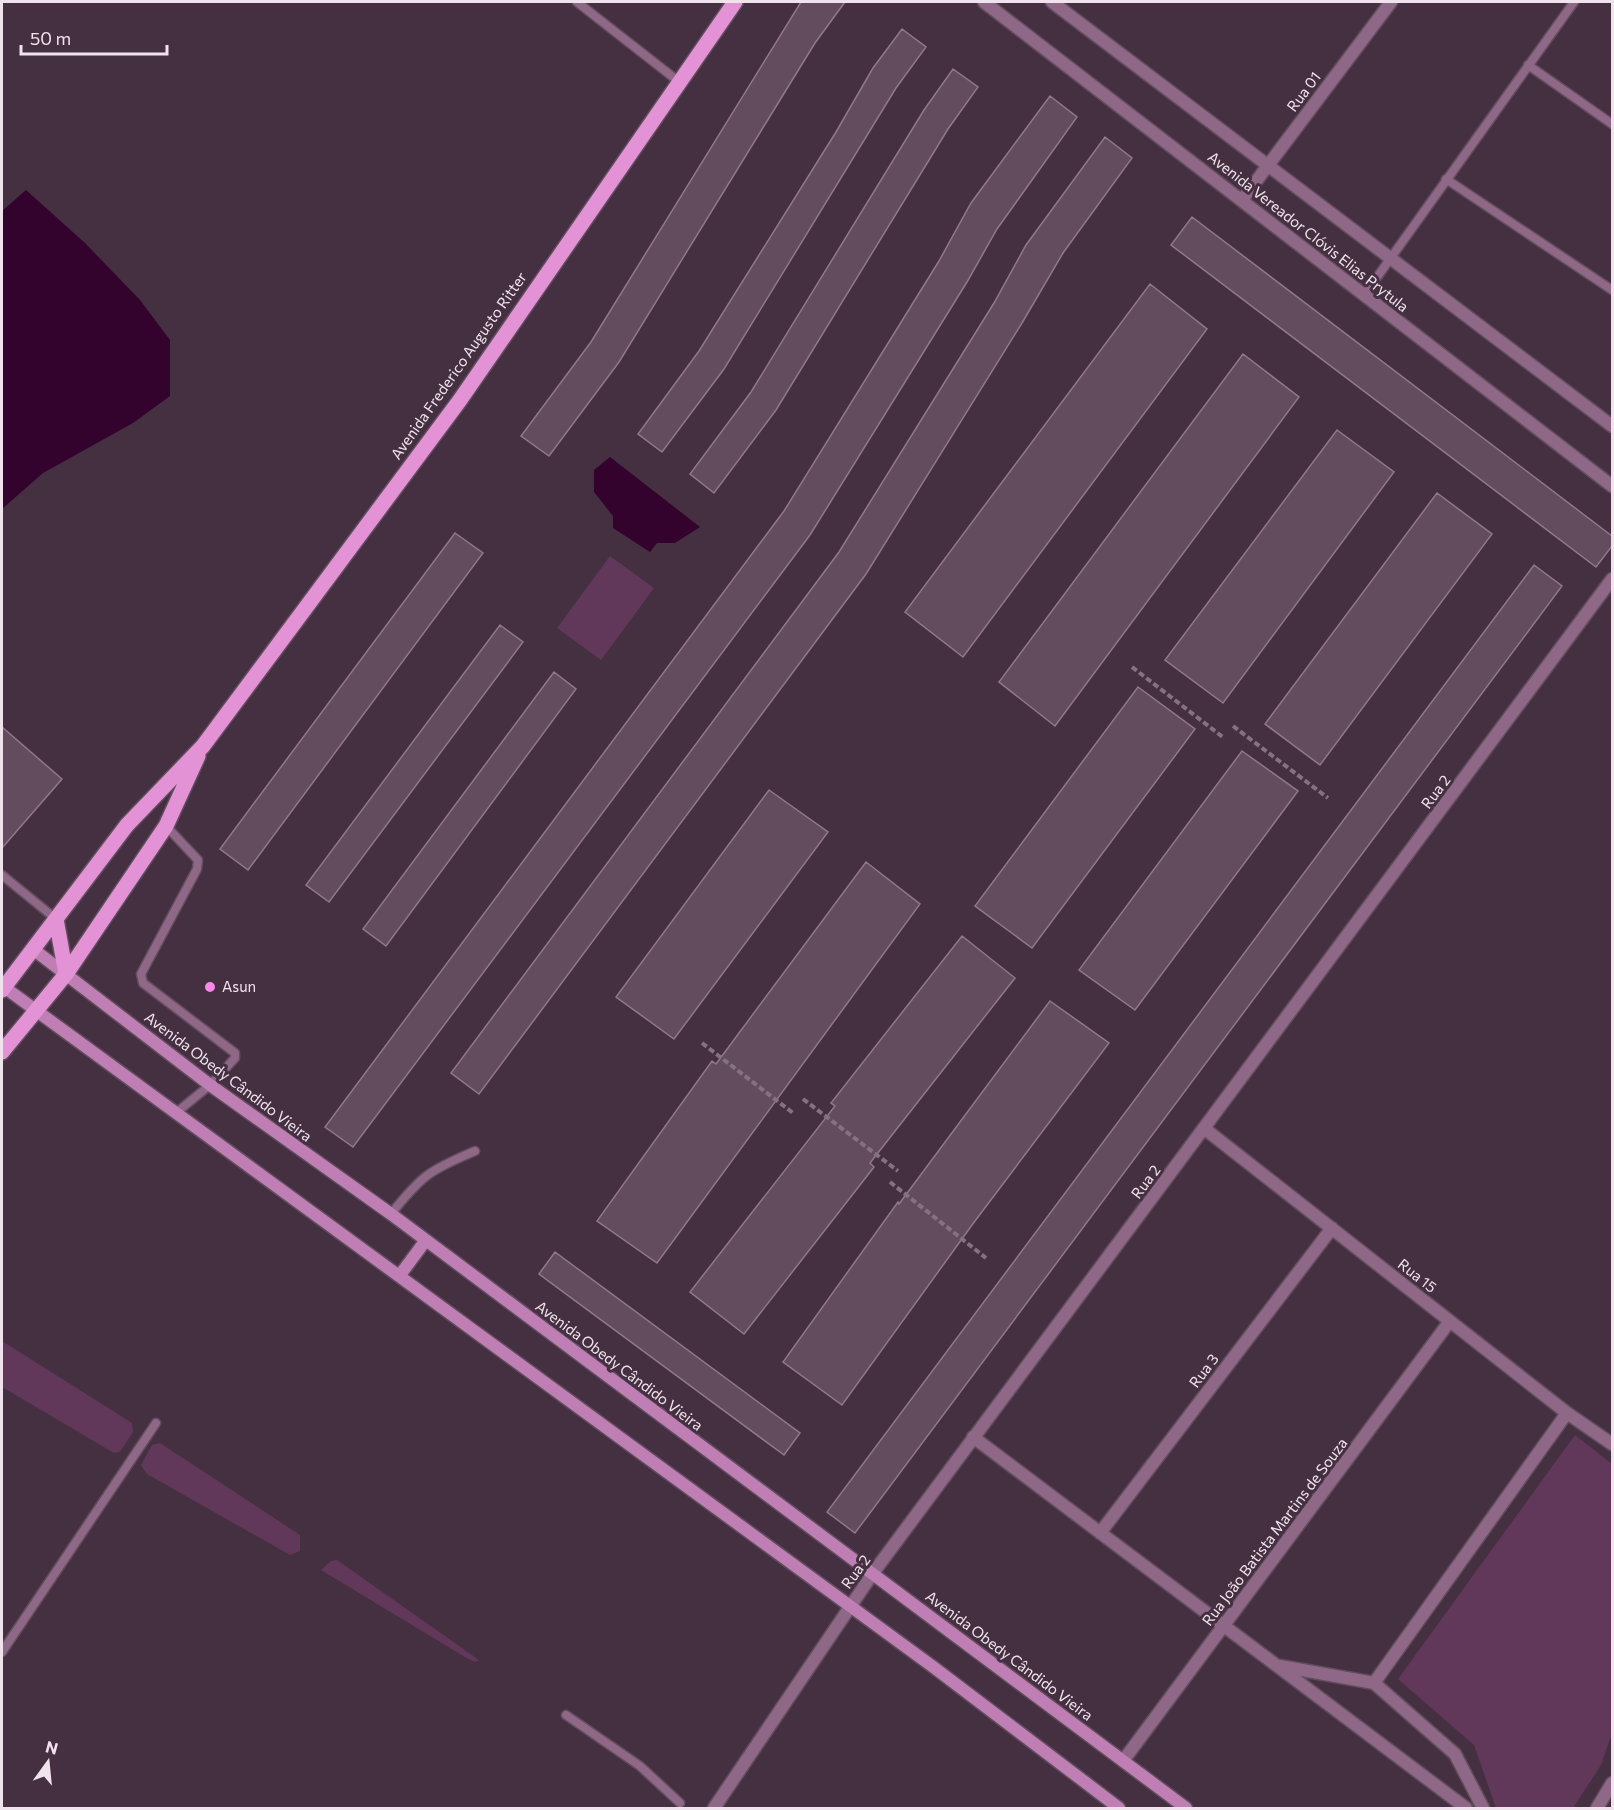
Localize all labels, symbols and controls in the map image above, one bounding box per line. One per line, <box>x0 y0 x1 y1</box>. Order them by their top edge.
scale bar <box>21 18 166 56</box>
text: 50 m <box>30 27 71 49</box>
street label: Rua 01 <box>1282 68 1324 115</box>
street label: Avenida Vereador Clóvis Elias Prytula <box>1205 147 1412 315</box>
street label: Avenida Frederico Augusto Ritter <box>386 268 530 463</box>
street label: Rua 2 <box>1417 771 1454 812</box>
place label: Asun <box>222 977 256 995</box>
marker: Asun <box>203 980 217 994</box>
street label: Avenida Obedy Cândido Vieira <box>142 1007 316 1145</box>
street label: Rua 2 <box>1127 1161 1164 1202</box>
street label: Rua 15 <box>1395 1255 1441 1296</box>
street label: Avenida Obedy Cândido Vieira <box>533 1296 707 1434</box>
street label: Rua 3 <box>1185 1350 1222 1391</box>
street label: Rua João Batista Martins de Souza <box>1198 1434 1351 1629</box>
street label: Rua 2 <box>837 1551 873 1592</box>
street label: Avenida Obedy Cândido Vieira <box>923 1586 1097 1724</box>
north arrow <box>18 1732 78 1792</box>
text: N <box>44 1736 60 1758</box>

